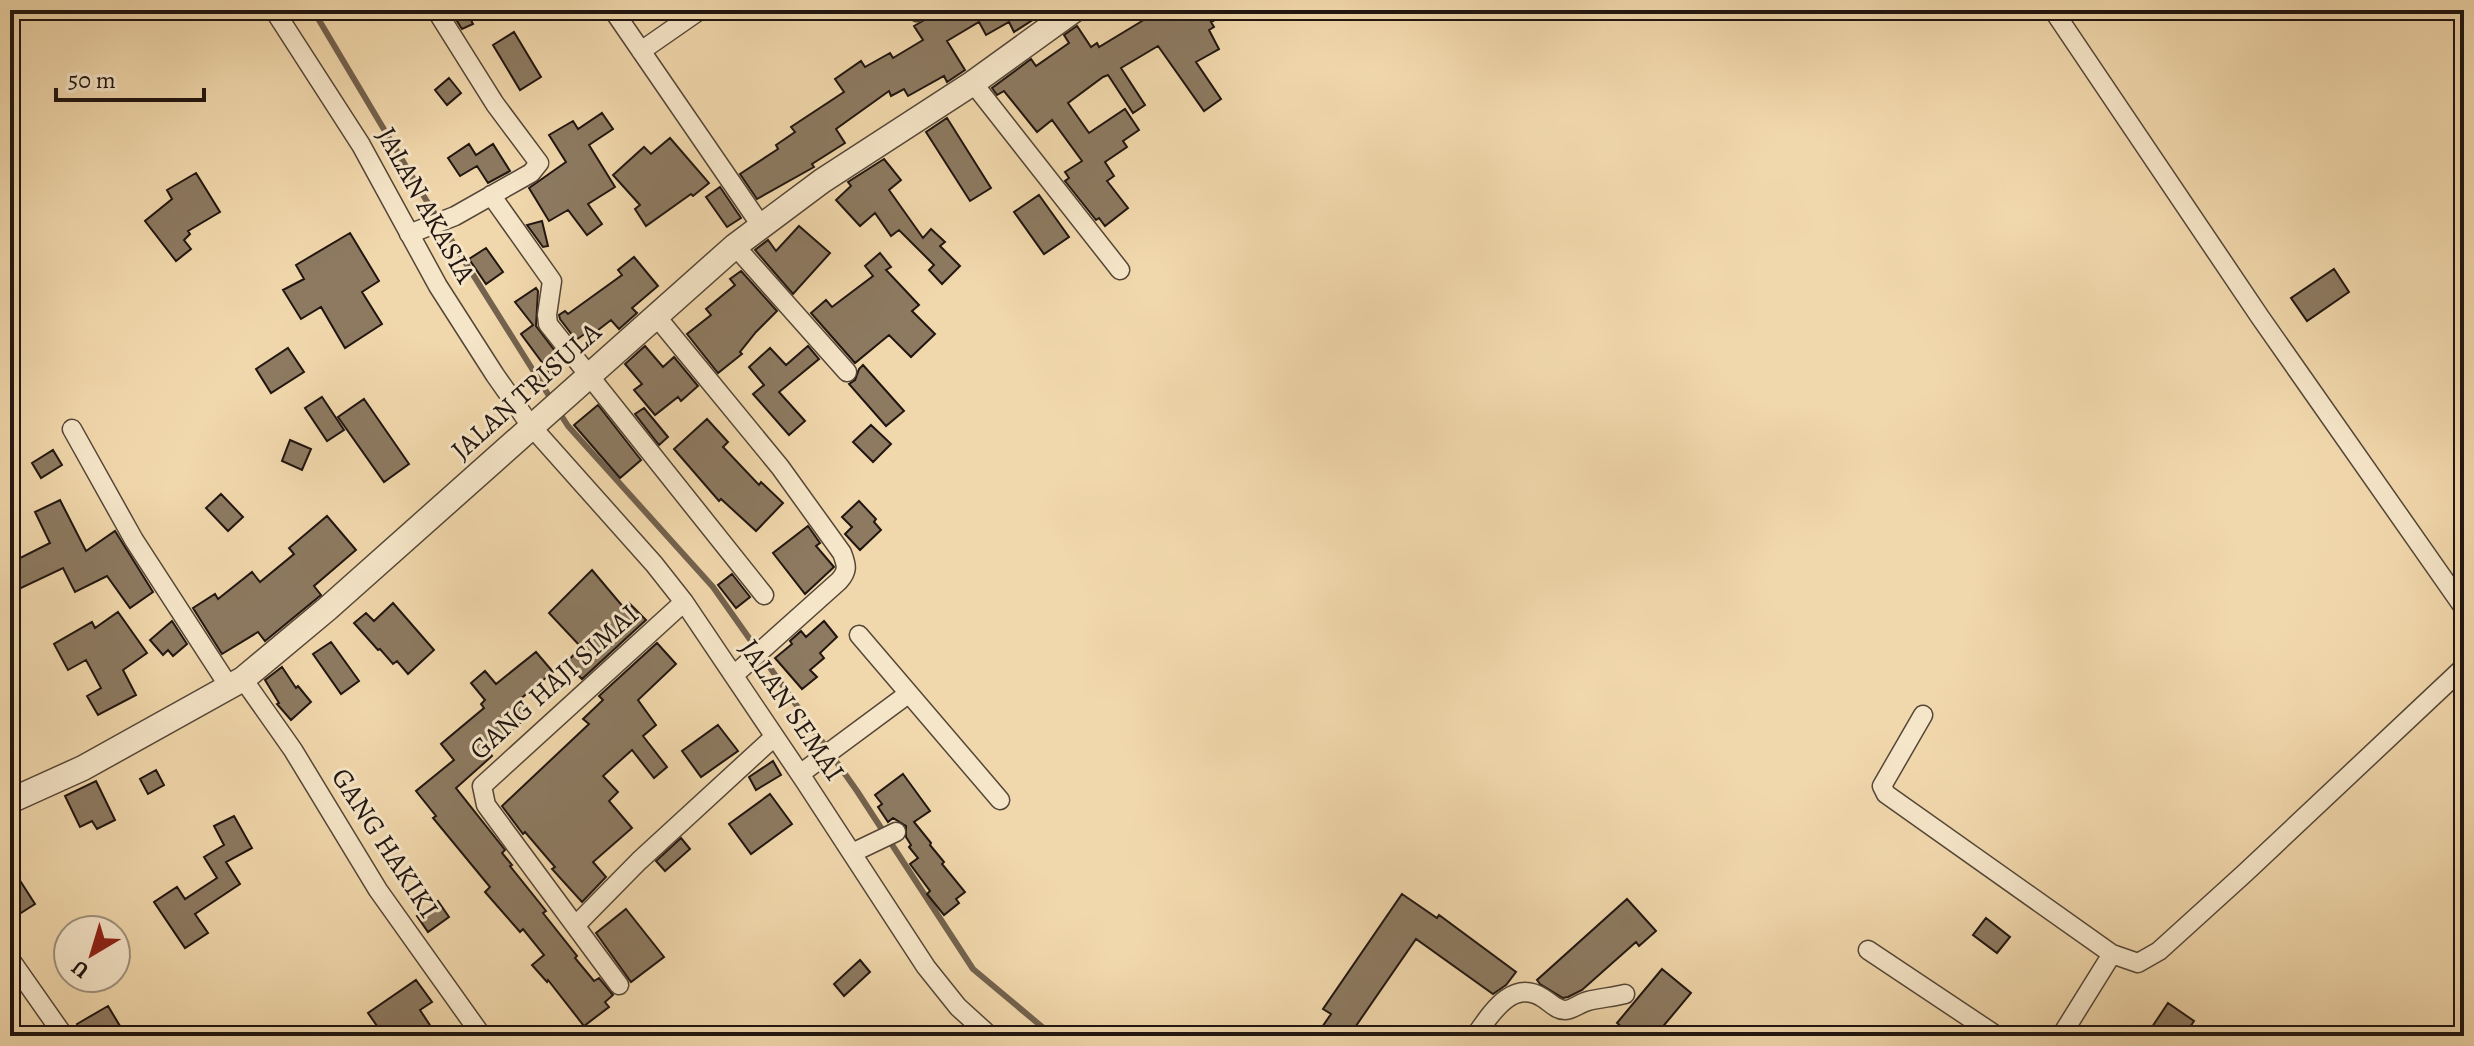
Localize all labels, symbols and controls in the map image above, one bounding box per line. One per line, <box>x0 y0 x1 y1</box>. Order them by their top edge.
scale bar <box>56 52 204 102</box>
text: 50 m <box>68 64 116 96</box>
street label: JALAN AKASIA <box>367 120 485 290</box>
street label: JALAN TRISULA <box>443 313 610 469</box>
street label: GANG HAJI SIMAI <box>461 596 647 768</box>
street label: JALAN SEMAI <box>730 632 854 788</box>
street label: GANG HAKIKI <box>322 761 448 925</box>
north arrow <box>52 914 132 994</box>
text: U <box>65 952 95 985</box>

